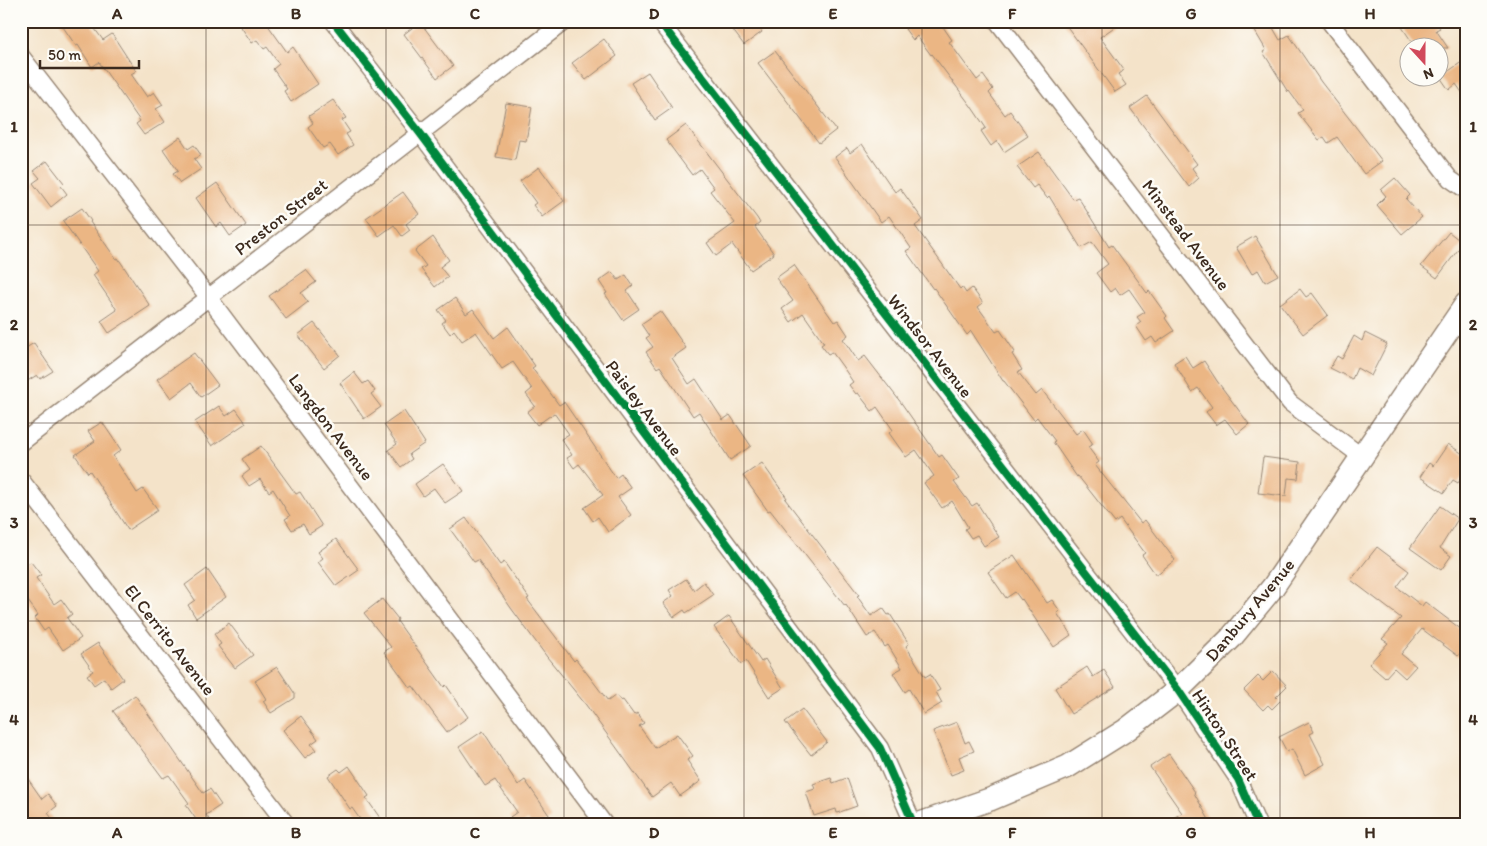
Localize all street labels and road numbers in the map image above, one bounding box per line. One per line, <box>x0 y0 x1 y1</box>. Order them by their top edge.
street label: Preston Street <box>230 174 332 260</box>
street label: Minstead Avenue <box>1137 175 1235 295</box>
street label: Windsor Avenue <box>883 290 977 402</box>
street label: Paisley Avenue <box>601 356 687 460</box>
street label: Langdon Avenue <box>284 369 378 485</box>
street label: Danbury Avenue <box>1201 554 1299 666</box>
street label: El Cerrito Avenue <box>120 580 220 700</box>
street label: Hinton Street <box>1187 685 1263 785</box>

